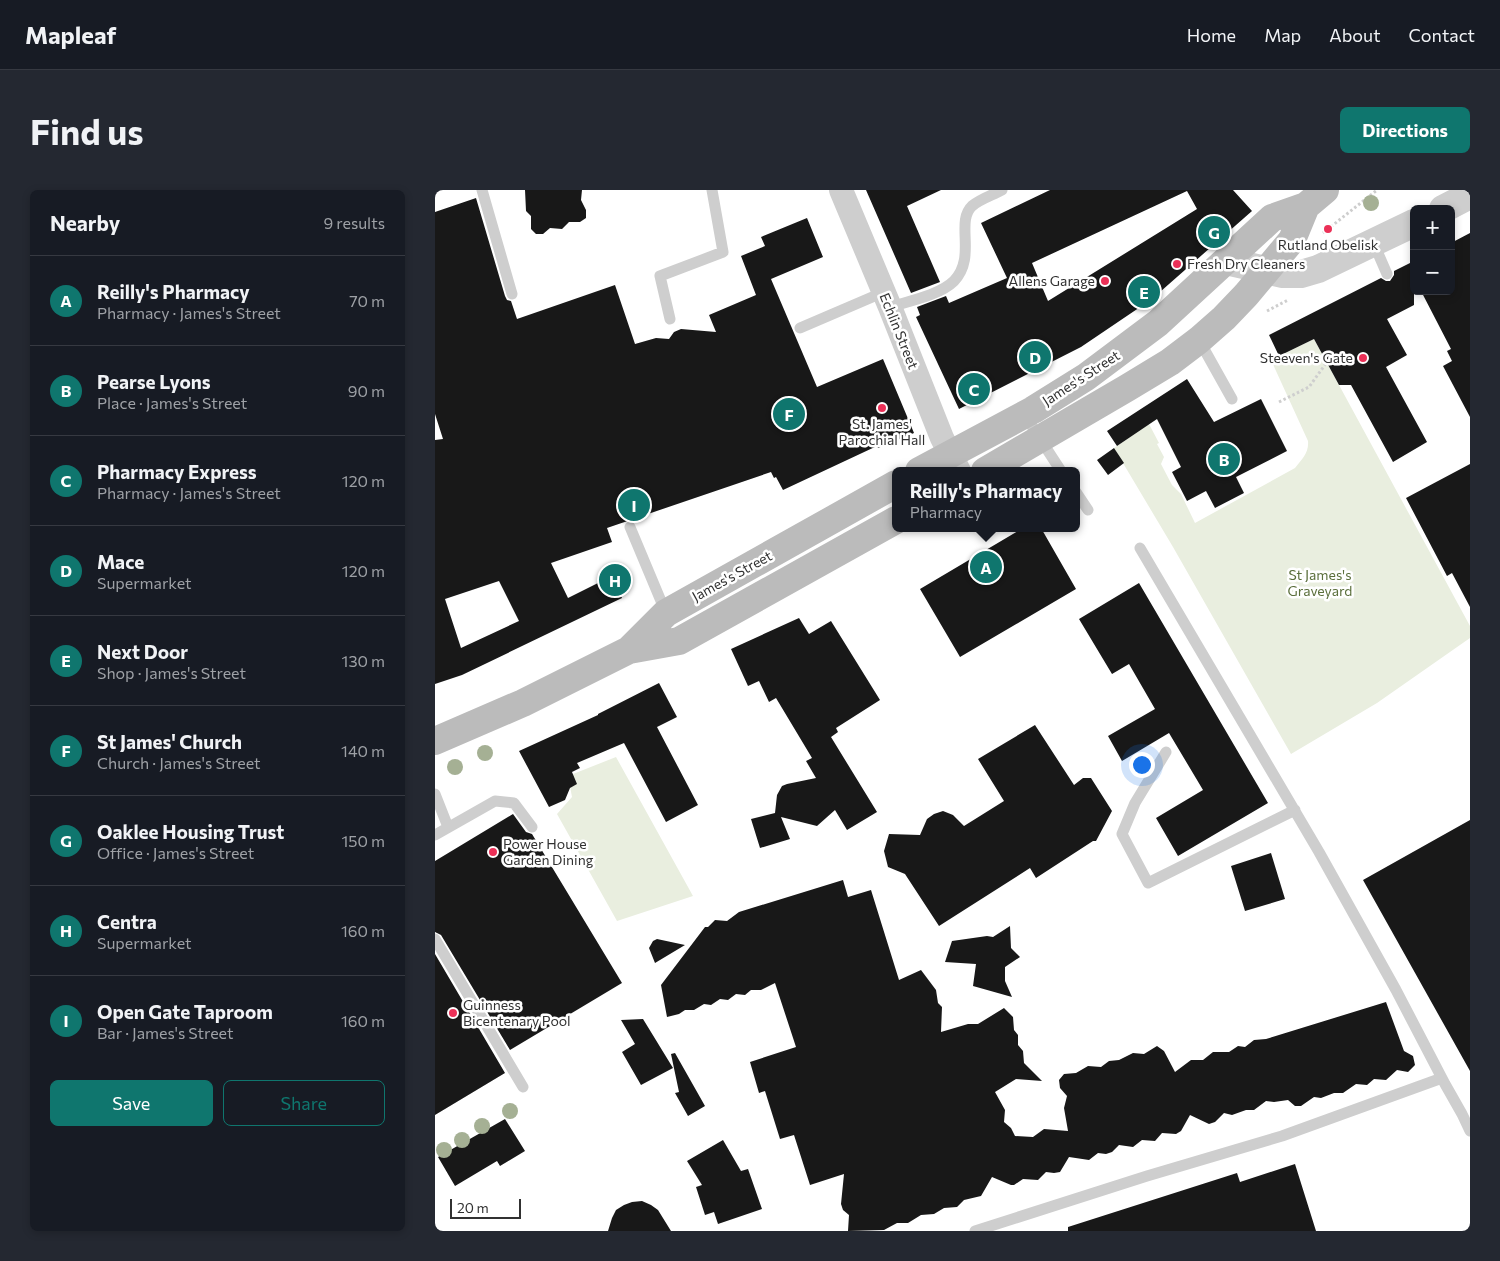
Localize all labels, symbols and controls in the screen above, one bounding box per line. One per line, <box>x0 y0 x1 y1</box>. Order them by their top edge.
text: Mapleaf <box>25 20 116 49</box>
text: Home <box>1187 24 1236 46</box>
text: Map <box>1264 24 1301 46</box>
text: About <box>1329 24 1381 46</box>
text: Contact <box>1409 24 1475 46</box>
button: Directions <box>1340 107 1470 153</box>
text: Find us <box>30 109 144 152</box>
map controls <box>1410 205 1455 295</box>
button: + <box>1410 205 1455 250</box>
text: Nearby <box>50 210 120 235</box>
text: 9 results <box>324 213 385 232</box>
pin: G <box>1198 213 1230 251</box>
marker: Rutland Obelisk <box>1322 223 1334 235</box>
place label: Rutland Obelisk <box>1278 236 1379 253</box>
button: − <box>1410 250 1455 295</box>
place label: Fresh Dry Cleaners <box>1187 255 1305 272</box>
marker: Fresh Dry Cleaners <box>1171 258 1183 270</box>
place label: Allens Garage <box>1009 272 1095 289</box>
pin: E <box>1128 273 1160 311</box>
marker: Allens Garage <box>1099 275 1111 287</box>
text: Reilly's Pharmacy <box>97 280 250 303</box>
street label: Echlin Street <box>876 290 923 372</box>
text: A <box>60 291 72 310</box>
text: 70 m <box>349 291 385 310</box>
text: Pharmacy · James's Street <box>97 303 281 322</box>
pin: D <box>1019 338 1051 376</box>
street label: James's Street <box>1039 346 1123 409</box>
place label: Steeven's Gate <box>1260 349 1353 366</box>
marker: Steeven's Gate <box>1357 352 1369 364</box>
text: Pearse Lyons <box>97 370 211 393</box>
pin: C <box>958 370 990 408</box>
text: B <box>61 381 71 400</box>
text: 90 m <box>348 381 385 400</box>
text: Place · James's Street <box>97 393 247 412</box>
pin: F <box>773 395 805 433</box>
marker: St. James' Parochial Hall <box>876 402 888 414</box>
place label: St. James' Parochial Hall <box>839 415 925 448</box>
pin: B <box>1208 440 1240 478</box>
text: Pharmacy Express <box>97 460 257 483</box>
popup <box>892 467 1080 532</box>
text: C <box>61 471 71 490</box>
text: 120 m <box>342 471 385 490</box>
text: Reilly's Pharmacy <box>910 479 1062 502</box>
text: Pharmacy · James's Street <box>97 483 281 502</box>
pin: I <box>618 486 650 524</box>
text: Pharmacy <box>910 502 982 521</box>
street label: James's Street <box>689 546 775 605</box>
pin: A <box>970 548 1002 586</box>
text: Mace <box>97 550 144 573</box>
text: D <box>60 561 72 580</box>
text: 120 m <box>342 561 385 580</box>
pin: H <box>599 561 631 599</box>
park label: St James's Graveyard <box>1288 566 1352 599</box>
text: Supermarket <box>97 573 192 592</box>
text: Next Door <box>97 640 188 663</box>
text: E <box>61 651 71 670</box>
text: 130 m <box>342 651 385 670</box>
text: Shop · James's Street <box>97 663 246 682</box>
text: St James' Church <box>97 730 242 753</box>
text: F <box>61 741 71 760</box>
text: 140 m <box>341 741 385 760</box>
your location <box>1129 752 1155 778</box>
text: Church · James's Street <box>97 753 261 772</box>
text: Oaklee Housing Trust <box>97 820 284 843</box>
text: G <box>60 831 72 850</box>
text: 150 m <box>342 831 385 850</box>
place label: Power House Garden Dining <box>503 835 594 868</box>
text: Office · James's Street <box>97 843 254 862</box>
marker: Power House Garden Dining <box>487 846 499 858</box>
text: Centra <box>97 910 157 933</box>
text: H <box>60 921 72 940</box>
text: 160 m <box>341 921 385 940</box>
text: Supermarket <box>97 933 192 952</box>
place label: Guinness Bicentenary Pool <box>463 996 571 1029</box>
text: Open Gate Taproom <box>97 1000 273 1023</box>
marker: Guinness Bicentenary Pool <box>447 1007 459 1019</box>
text: I <box>63 1011 69 1030</box>
text: 160 m <box>341 1011 385 1030</box>
text: Bar · James's Street <box>97 1023 234 1042</box>
button: Save <box>50 1080 213 1126</box>
button: Share <box>223 1080 385 1126</box>
scale bar <box>450 1196 521 1219</box>
text: 20 m <box>457 1199 489 1216</box>

